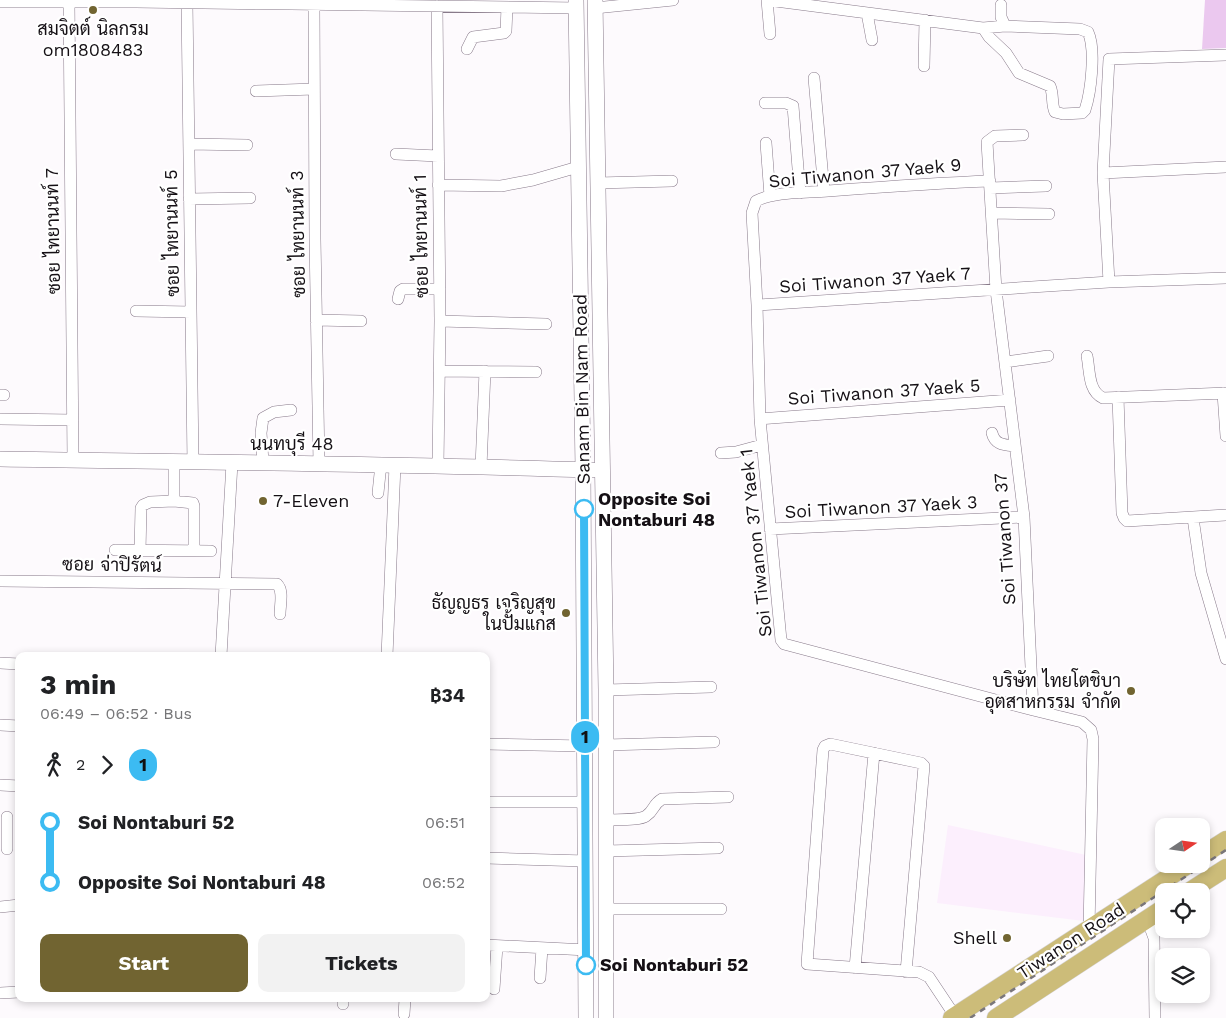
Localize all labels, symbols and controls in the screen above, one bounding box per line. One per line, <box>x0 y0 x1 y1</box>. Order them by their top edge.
marker: สมจิตต์ นิลกรม om1808483 <box>87 4 99 16</box>
place label: สมจิตต์ นิลกรม om1808483 <box>37 16 149 60</box>
street label: Soi Tiwanon 37 Yaek 9 <box>768 154 962 191</box>
street label: ซอย ไทยานนท์ 7 <box>39 168 64 294</box>
street label: ซอย ไทยานนท์ 5 <box>158 169 183 297</box>
street label: ซอย ไทยานนท์ 3 <box>284 170 309 298</box>
street label: ซอย ไทยานนท์ 1 <box>407 174 432 298</box>
street label: Soi Tiwanon 37 Yaek 7 <box>779 262 971 297</box>
street label: Sanam Bin Nam Road <box>569 294 594 484</box>
street label: Soi Tiwanon 37 Yaek 5 <box>787 374 981 409</box>
street label: นนทบุรี 48 <box>250 431 334 456</box>
street label: Soi Tiwanon 37 Yaek 1 <box>735 448 776 638</box>
street label: Soi Tiwanon 37 <box>989 472 1020 606</box>
place label: Opposite Soi Nontaburi 48 <box>598 488 715 530</box>
place label: 7-Eleven <box>273 490 349 511</box>
street label: Soi Tiwanon 37 Yaek 3 <box>784 491 978 522</box>
marker: 7-Eleven <box>257 495 269 507</box>
marker: Opposite Soi Nontaburi 48 <box>574 499 594 519</box>
street label: ซอย จ่าปิรัตน์ <box>62 551 162 576</box>
place label: ธัญญธร เจริญสุข ในปั้มแกส <box>431 592 556 634</box>
marker: ธัญญธร เจริญสุข ในปั้มแกส <box>560 607 572 619</box>
text: 3 min <box>40 668 116 701</box>
place label: บริษัท ไทยโตชิบา อุตสาหกรรม จำกัด <box>984 668 1121 714</box>
text: ฿34 <box>430 684 465 707</box>
marker: บริษัท ไทยโตชิบา อุตสาหกรรม จำกัด <box>1125 685 1137 697</box>
text: 06:49 – 06:52 · Bus <box>40 704 192 723</box>
line badge: 1 <box>569 721 601 753</box>
text: 1 <box>581 726 589 747</box>
icon: walk <box>40 751 68 779</box>
icon: forward <box>93 751 121 779</box>
text: 1 <box>139 754 147 775</box>
text: 2 <box>76 755 85 774</box>
text: Soi Nontaburi 52 <box>78 811 234 834</box>
text: 06:51 <box>425 813 465 832</box>
north arrow <box>1155 818 1210 872</box>
map controls <box>1155 818 1210 1003</box>
text: Opposite Soi Nontaburi 48 <box>78 871 326 894</box>
text: 06:52 <box>422 873 465 892</box>
button: locate <box>1155 883 1210 938</box>
street label: Tiwanon Road <box>1013 898 1128 983</box>
place label: Shell <box>953 927 997 948</box>
marker: Shell <box>1001 932 1013 944</box>
button: Start <box>40 934 248 992</box>
button: Tickets <box>258 934 465 992</box>
button: layers <box>1155 948 1210 1003</box>
place label: Soi Nontaburi 52 <box>600 954 748 975</box>
marker: Soi Nontaburi 52 <box>576 955 596 975</box>

